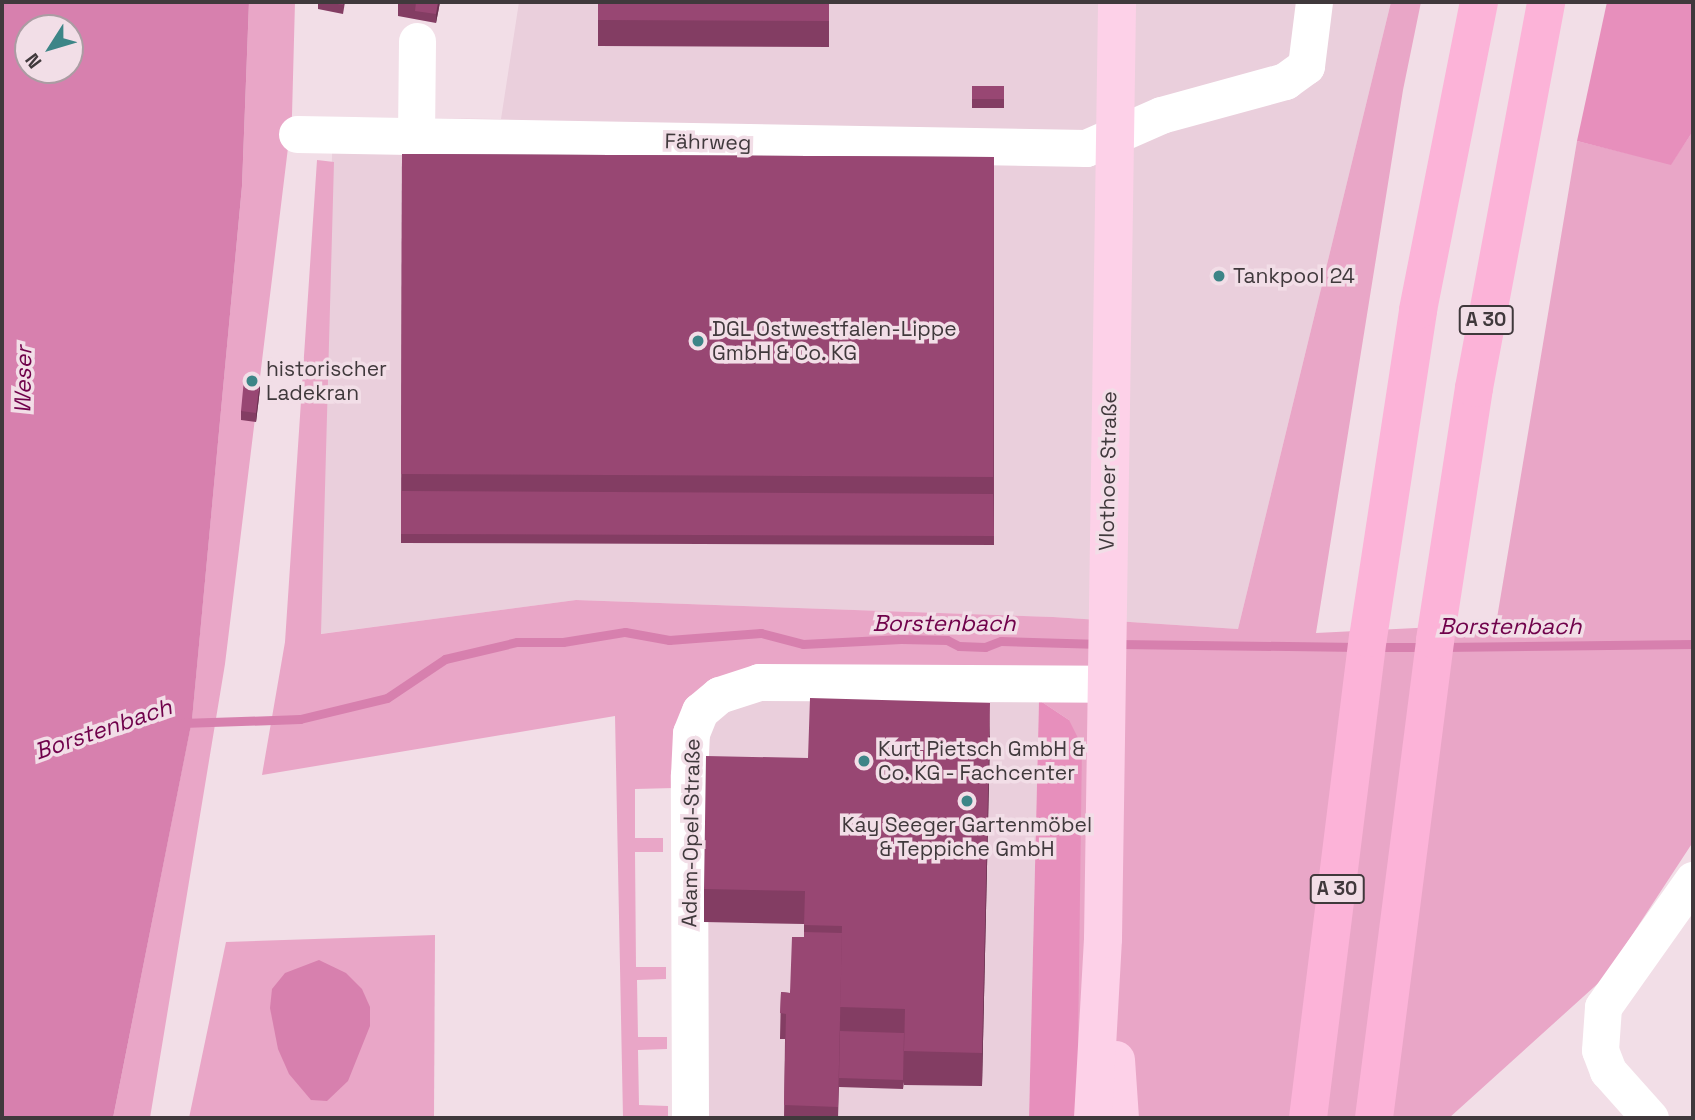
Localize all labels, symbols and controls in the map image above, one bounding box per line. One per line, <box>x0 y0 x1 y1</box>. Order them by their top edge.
north arrow <box>14 14 84 84</box>
text: N <box>20 48 47 73</box>
street label: Fährweg <box>664 129 752 155</box>
place label: Tankpool 24 <box>1233 263 1355 289</box>
marker: Tankpool 24 <box>1211 268 1227 284</box>
road number: A 30 <box>1458 304 1514 336</box>
place label: DGL Ostwestfalen-Lippe GmbH & Co. KG <box>712 316 957 366</box>
marker: DGL Ostwestfalen-Lippe GmbH & Co. KG <box>690 333 706 349</box>
water label: Weser <box>9 346 37 414</box>
place label: historischer Ladekran <box>266 356 387 406</box>
marker: historischer Ladekran <box>244 373 260 389</box>
street label: Vlothoer Straße <box>1094 391 1122 551</box>
water label: Borstenbach <box>872 609 1016 637</box>
water label: Borstenbach <box>1438 612 1582 640</box>
water label: Borstenbach <box>31 693 175 765</box>
place label: Kurt Pietsch GmbH & Co. KG - Fachcenter <box>878 736 1085 786</box>
street label: Adam-Opel-Straße <box>677 738 705 928</box>
marker: Kurt Pietsch GmbH & Co. KG - Fachcenter <box>856 753 872 769</box>
marker: Kay Seeger Gartenmöbel & Teppiche GmbH <box>959 793 975 809</box>
place label: Kay Seeger Gartenmöbel & Teppiche GmbH <box>842 812 1092 862</box>
road number: A 30 <box>1309 874 1365 904</box>

